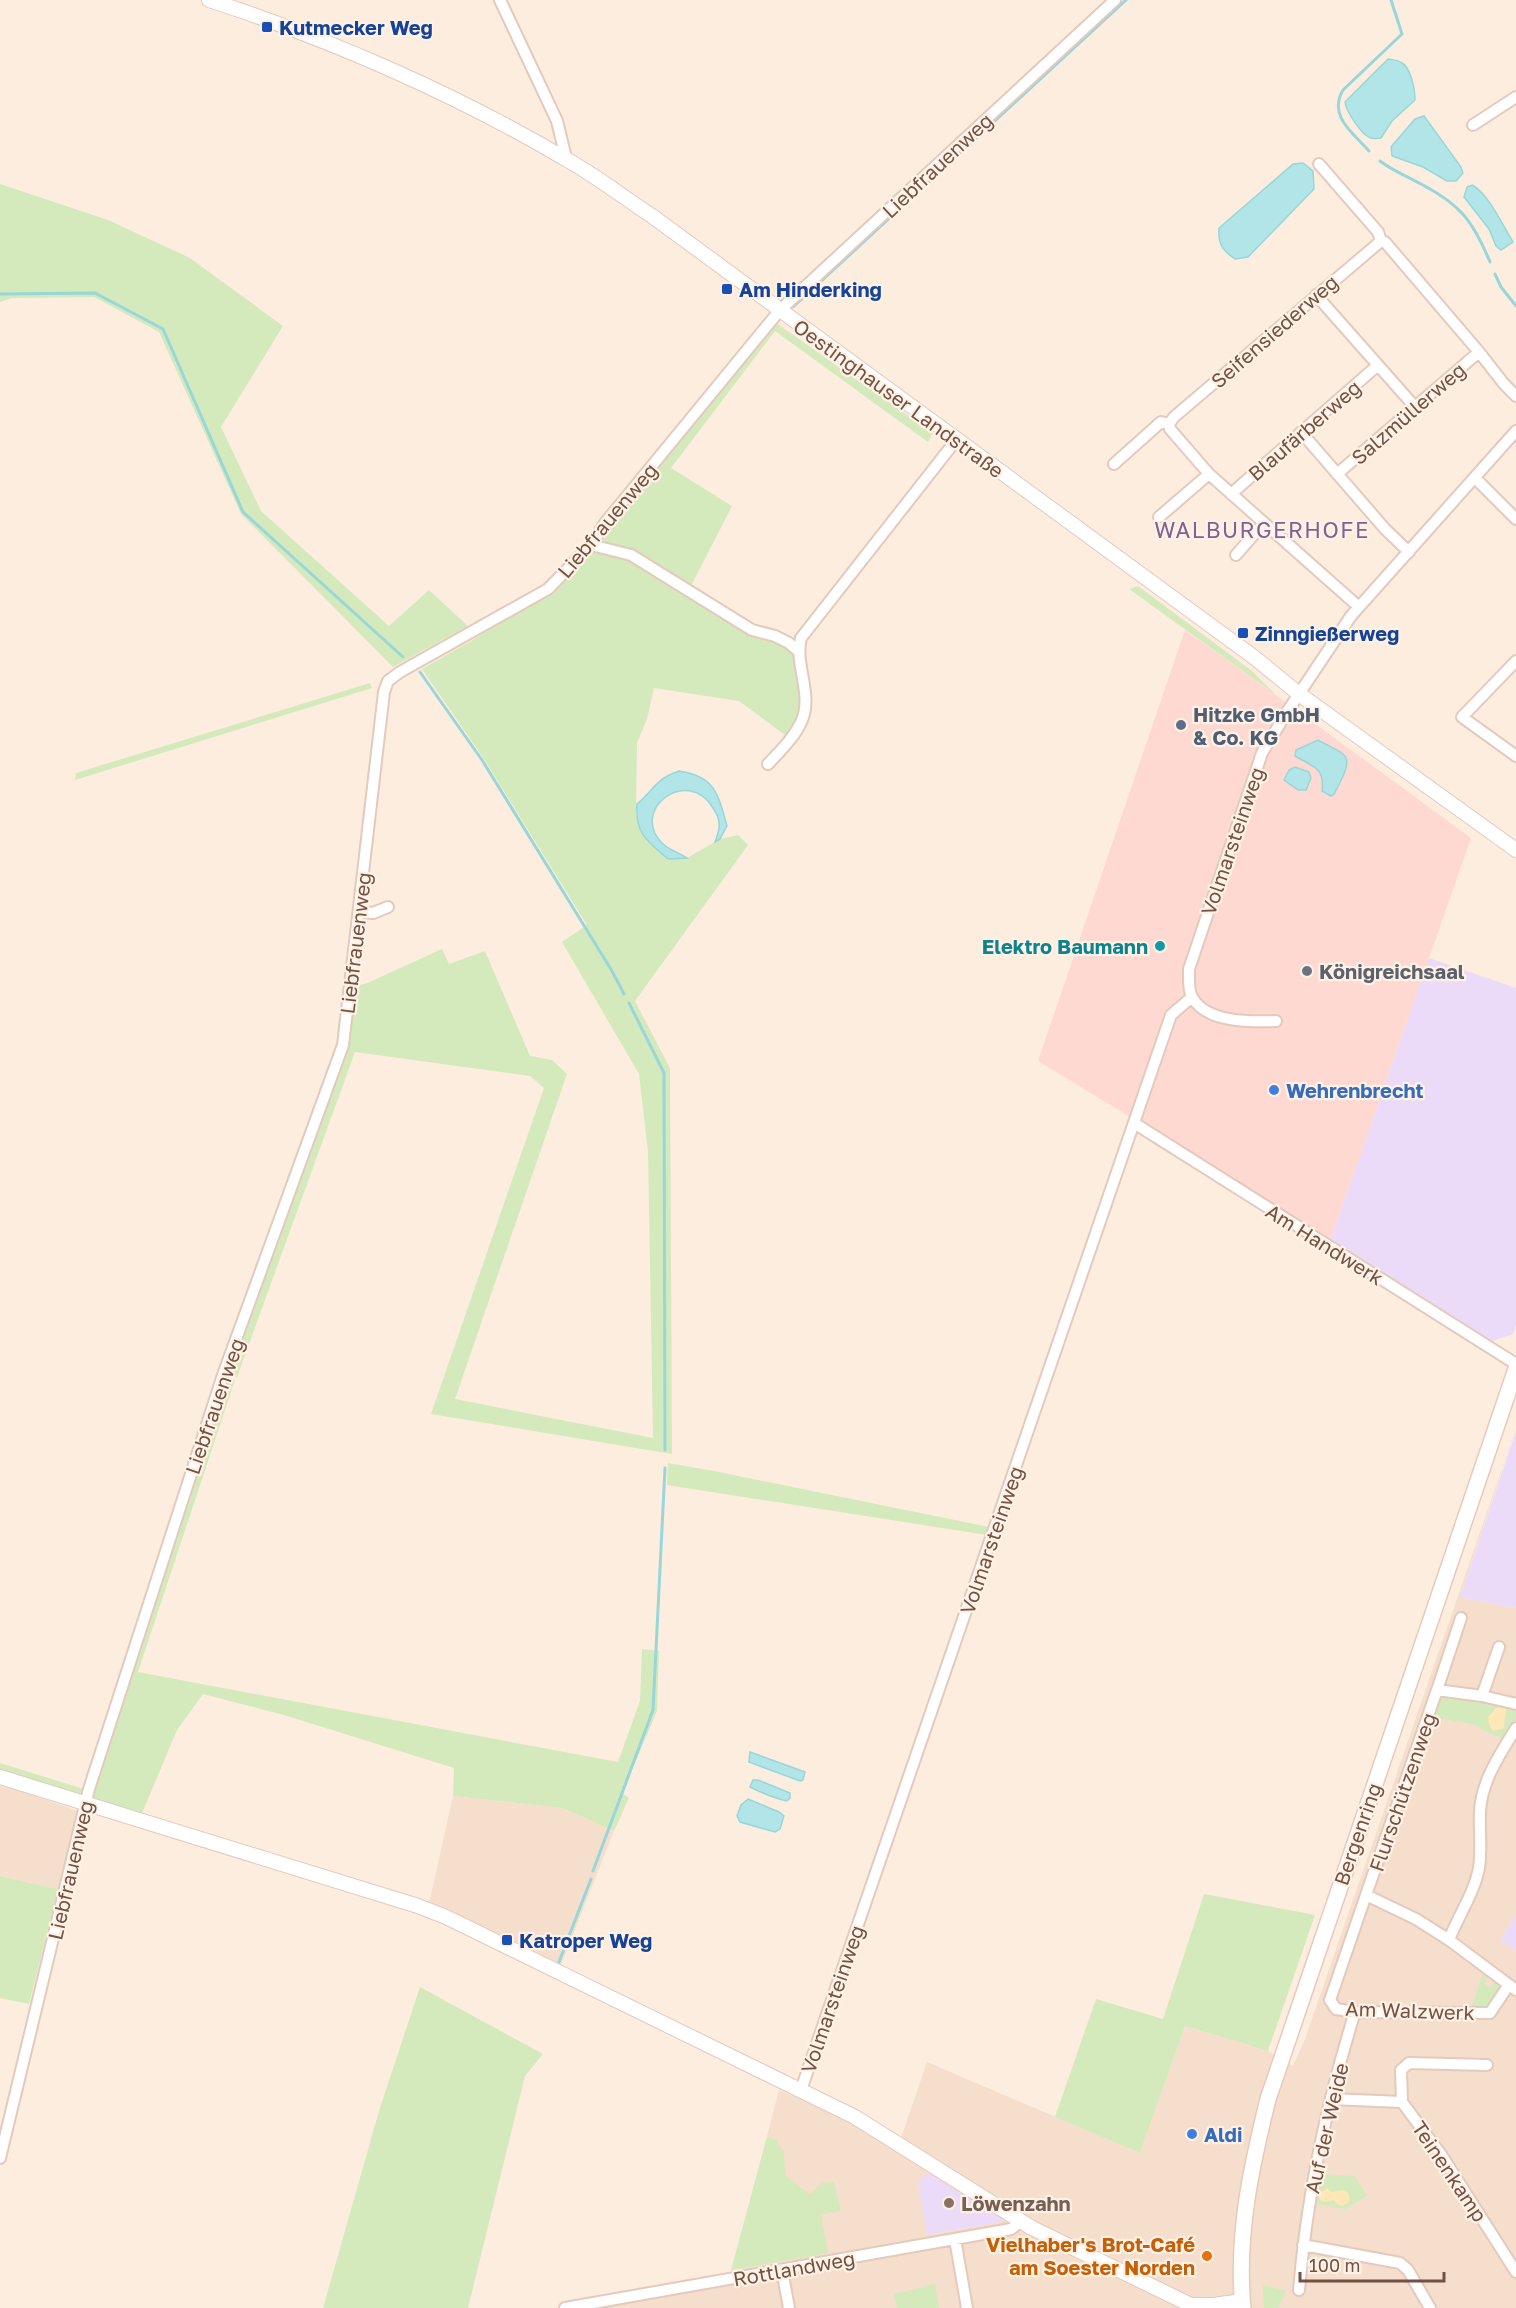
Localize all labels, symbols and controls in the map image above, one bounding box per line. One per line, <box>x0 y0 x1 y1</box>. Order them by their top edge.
place label: Kutmecker Weg <box>279 15 433 39</box>
marker: Kutmecker Weg <box>260 20 274 34</box>
street label: Liebfrauenweg <box>877 108 997 222</box>
street label: Seifensiederweg <box>1206 269 1342 393</box>
place label: Am Hinderking <box>739 277 882 301</box>
marker: Am Hinderking <box>720 282 734 296</box>
street label: Oestinghauser Landstraße <box>789 314 1009 482</box>
street label: Salzmüllerweg <box>1346 357 1470 469</box>
street label: Blaufärberweg <box>1243 375 1365 485</box>
street label: Liebfrauenweg <box>552 458 662 582</box>
district label: WALBURGERHOFE <box>1154 516 1370 543</box>
place label: Zinngießerweg <box>1255 621 1399 645</box>
marker: Zinngießerweg <box>1236 626 1250 640</box>
place label: Hitzke GmbH & Co. KG <box>1193 702 1320 749</box>
marker: Hitzke GmbH & Co. KG <box>1174 718 1188 732</box>
street label: Volmarsteinweg <box>1195 764 1269 918</box>
street label: Liebfrauenweg <box>334 871 376 1015</box>
place label: Elektro Baumann <box>982 934 1148 958</box>
marker: Elektro Baumann <box>1153 939 1167 953</box>
place label: Königreichsaal <box>1319 959 1465 983</box>
marker: Königreichsaal <box>1300 964 1314 978</box>
place label: Wehrenbrecht <box>1286 1078 1424 1102</box>
marker: Wehrenbrecht <box>1267 1083 1281 1097</box>
street label: Am Handwerk <box>1262 1198 1388 1290</box>
street label: Liebfrauenweg <box>179 1335 249 1477</box>
street label: Volmarsteinweg <box>954 1463 1028 1617</box>
street label: Flurschützenweg <box>1364 1709 1440 1875</box>
street label: Bergenring <box>1328 1780 1386 1888</box>
street label: Liebfrauenweg <box>42 1798 98 1942</box>
street label: Volmarsteinweg <box>795 1922 869 2076</box>
place label: Katroper Weg <box>519 1928 652 1952</box>
marker: Katroper Weg <box>500 1933 514 1947</box>
street label: Am Walzwerk <box>1345 1996 1475 2024</box>
street label: Auf der Weide <box>1299 2060 1353 2196</box>
street label: Teinenkamp <box>1408 2116 1492 2226</box>
place label: Aldi <box>1204 2122 1242 2146</box>
marker: Aldi <box>1185 2127 1199 2141</box>
place label: Löwenzahn <box>961 2191 1071 2215</box>
marker: Löwenzahn <box>942 2196 956 2210</box>
place label: Vielhaber's Brot-Café am Soester Norden <box>986 2232 1195 2279</box>
street label: Rottlandweg <box>731 2245 857 2291</box>
scale bar <box>1300 2245 1444 2283</box>
marker: Vielhaber's Brot-Café am Soester Norden <box>1200 2249 1214 2263</box>
text: 100 m <box>1309 2254 1360 2276</box>

